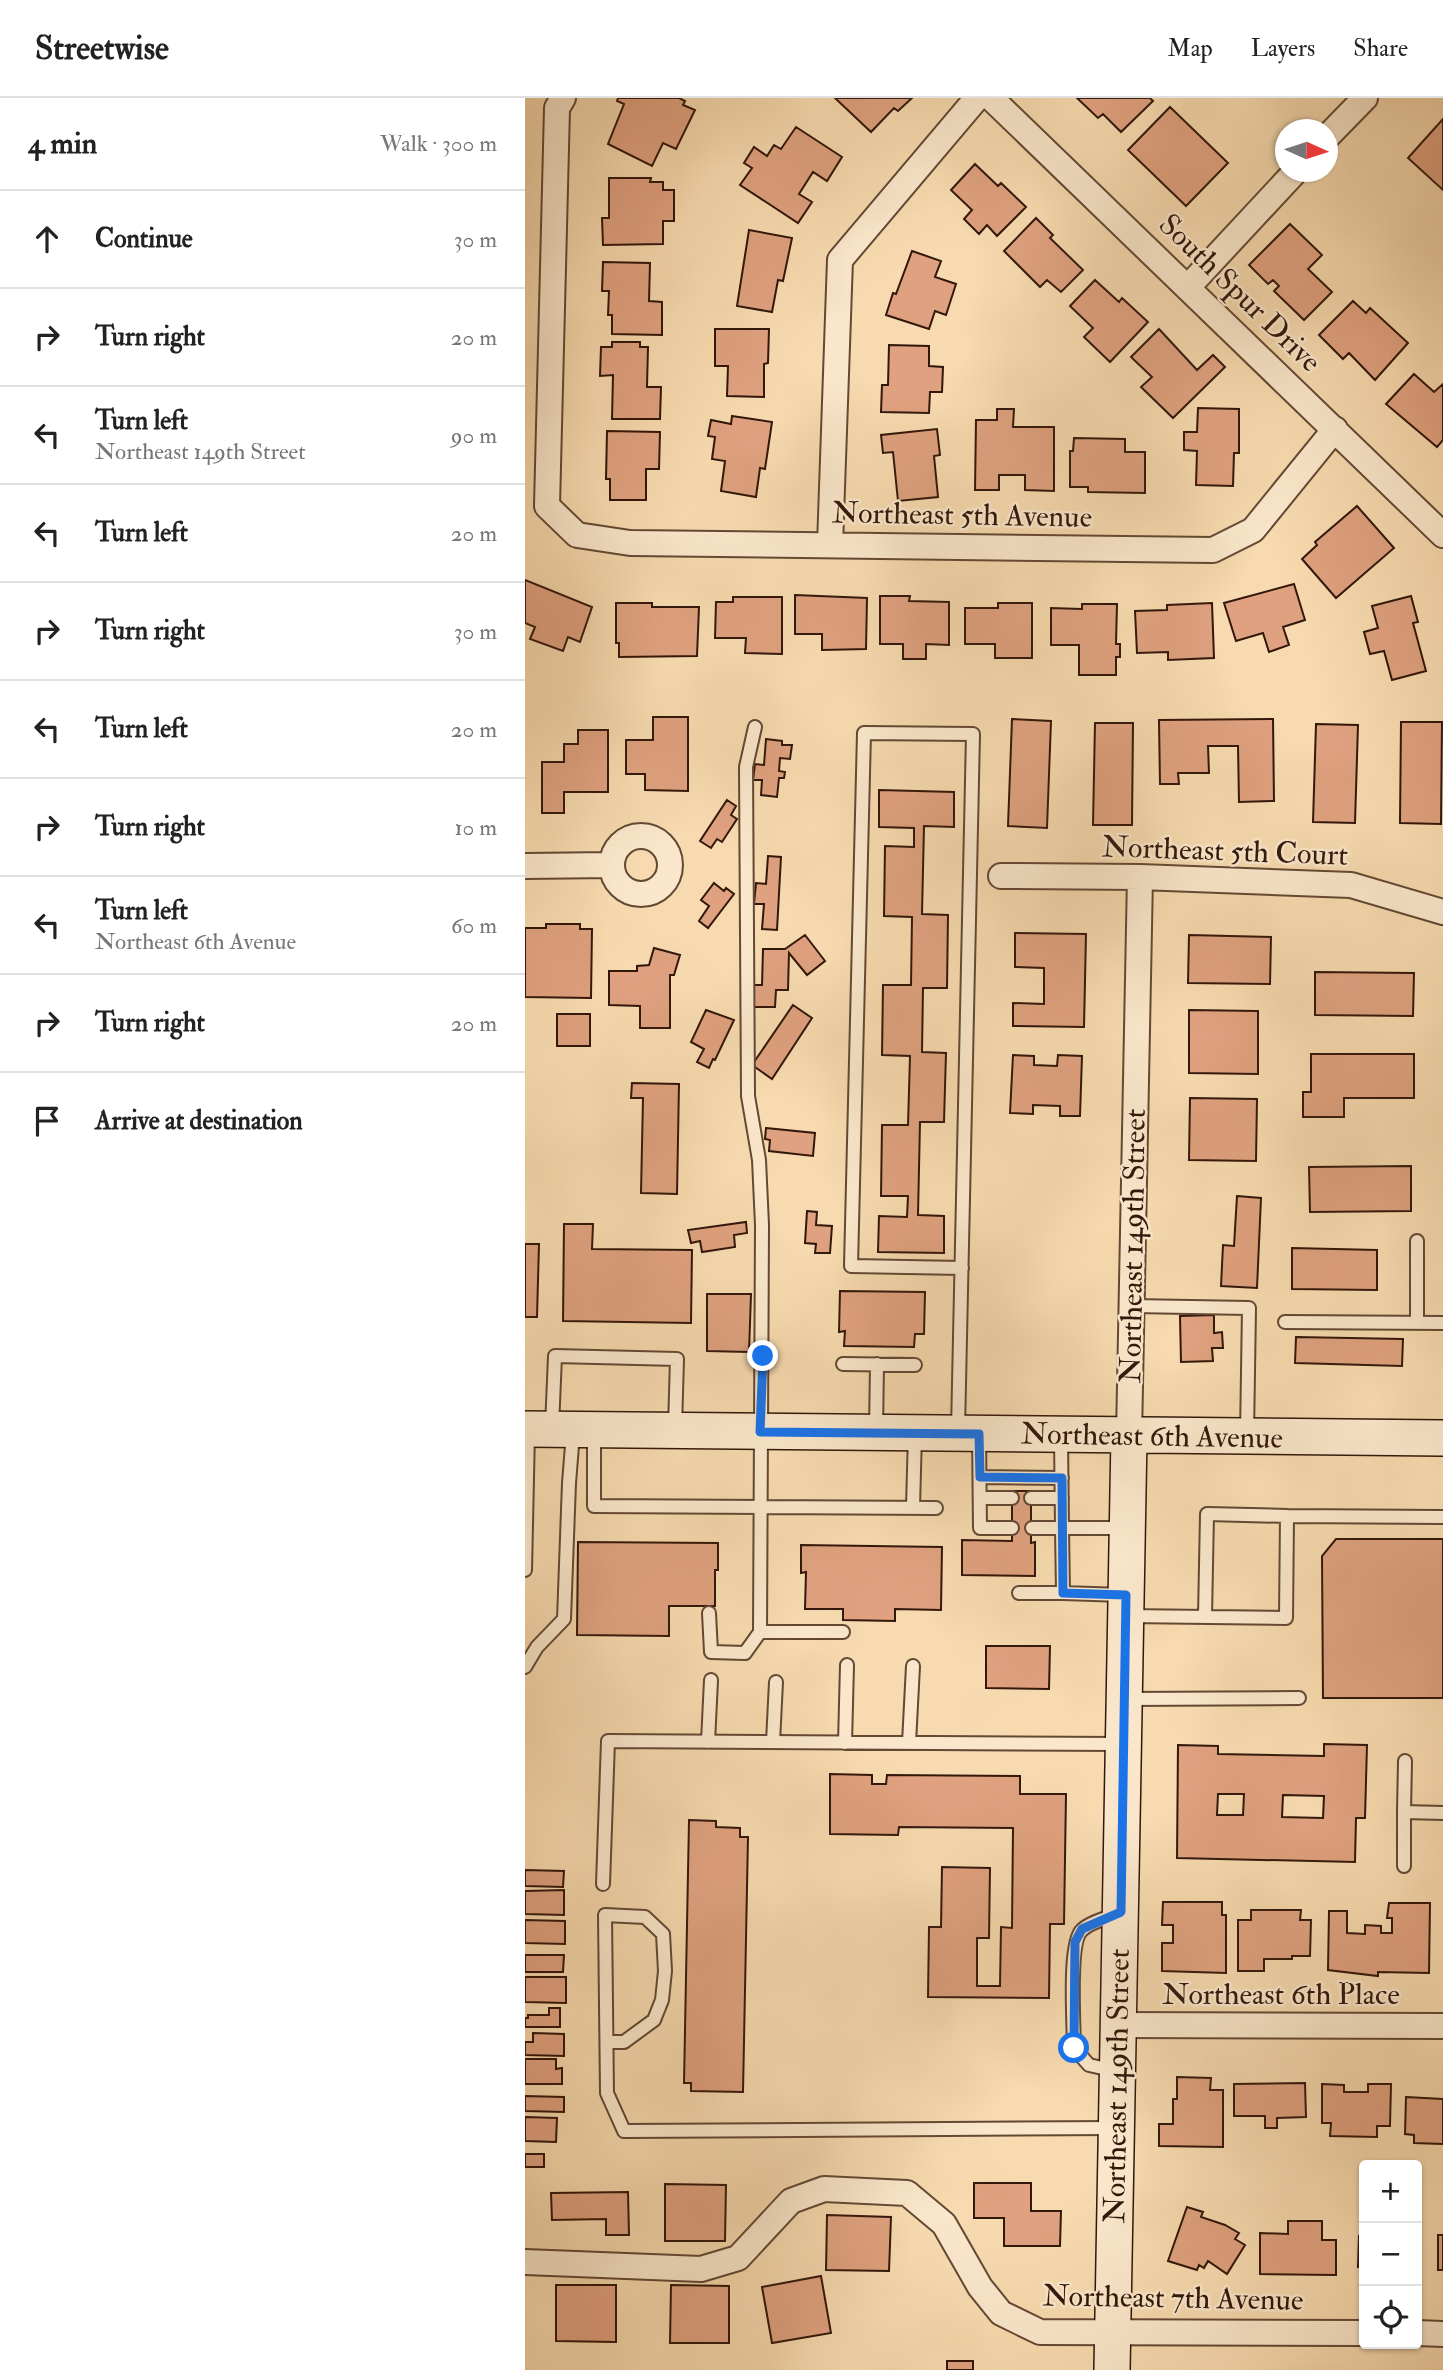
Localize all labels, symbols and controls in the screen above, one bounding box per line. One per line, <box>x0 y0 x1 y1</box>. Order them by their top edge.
text: Streetwise <box>35 28 169 69</box>
text: Map <box>1168 33 1213 64</box>
text: Layers <box>1251 33 1315 64</box>
text: Share <box>1353 33 1408 64</box>
north arrow <box>1275 119 1338 182</box>
text: 4 min <box>28 125 97 162</box>
text: Walk · 300 m <box>380 129 497 158</box>
street label: South Spur Drive <box>1151 206 1329 380</box>
icon: ahead <box>28 220 66 258</box>
text: Continue <box>95 223 193 255</box>
text: 30 m <box>454 225 497 254</box>
icon: right <box>28 318 66 356</box>
text: Turn right <box>95 321 205 353</box>
text: 20 m <box>451 323 497 352</box>
text: Turn left <box>95 405 188 437</box>
icon: left <box>28 416 66 454</box>
text: 90 m <box>451 421 497 450</box>
text: Northeast 149th Street <box>95 437 306 466</box>
street label: Northeast 5th Avenue <box>832 494 1092 536</box>
icon: left <box>28 514 66 552</box>
text: Turn left <box>95 517 188 549</box>
text: 20 m <box>451 519 497 548</box>
icon: right <box>28 612 66 650</box>
text: Turn right <box>95 615 205 647</box>
text: 30 m <box>454 617 497 646</box>
icon: left <box>28 710 66 748</box>
text: Turn left <box>95 713 188 745</box>
text: 20 m <box>451 715 497 744</box>
icon: right <box>28 808 66 846</box>
text: Turn right <box>95 811 205 843</box>
text: 10 m <box>454 813 497 842</box>
street label: Northeast 5th Court <box>1101 828 1349 874</box>
text: Turn left <box>95 895 188 927</box>
icon: left <box>28 906 66 944</box>
text: 60 m <box>451 911 497 940</box>
text: Northeast 6th Avenue <box>95 927 296 956</box>
icon: right <box>28 1004 66 1042</box>
text: Turn right <box>95 1007 205 1039</box>
text: 20 m <box>451 1009 497 1038</box>
icon: arrive <box>28 1102 66 1140</box>
text: Arrive at destination <box>95 1105 303 1137</box>
street label: Northeast 149th Street <box>1112 1108 1154 1384</box>
route end <box>747 1340 778 1371</box>
street label: Northeast 6th Avenue <box>1021 1415 1283 1457</box>
street label: Northeast 149th Street <box>1096 1948 1138 2224</box>
street label: Northeast 6th Place <box>1162 1976 1400 2013</box>
route start <box>1058 2032 1089 2063</box>
map controls <box>1359 2160 1422 2349</box>
button: + <box>1359 2160 1422 2223</box>
button: − <box>1359 2223 1422 2286</box>
street label: Northeast 7th Avenue <box>1042 2277 1304 2319</box>
button: locate <box>1359 2286 1422 2349</box>

